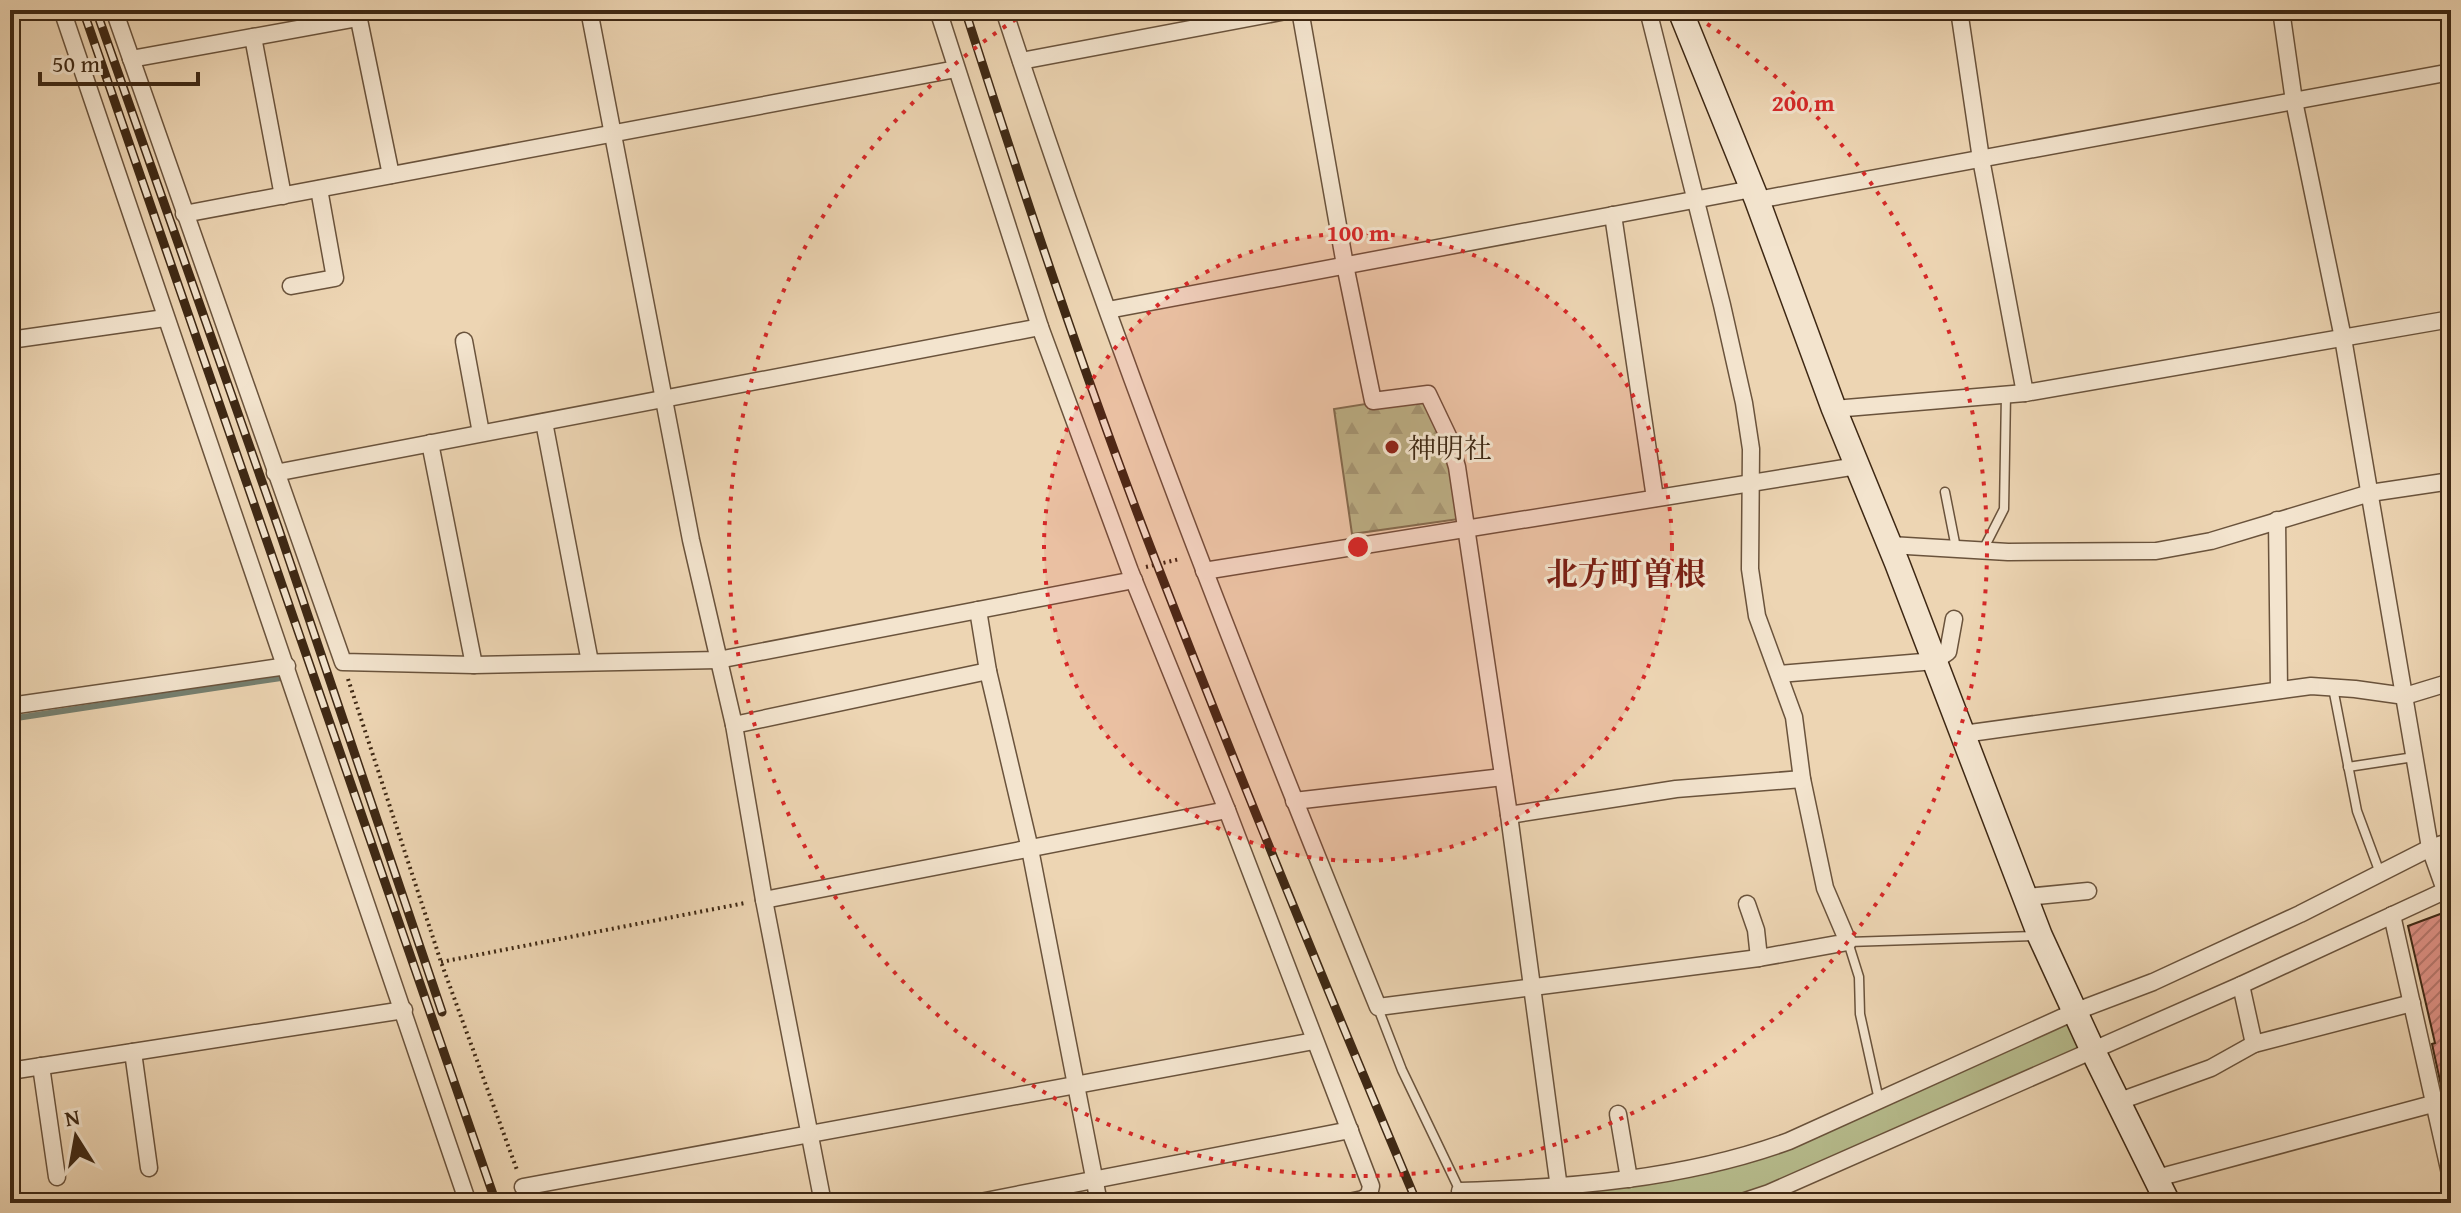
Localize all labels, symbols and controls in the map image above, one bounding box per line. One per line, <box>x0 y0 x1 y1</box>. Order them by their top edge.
scale bar <box>40 36 198 86</box>
text: 50 m <box>52 46 100 81</box>
text: 200 m <box>1771 85 1835 120</box>
text: 100 m <box>1326 215 1390 250</box>
place label: 神明社 <box>1408 427 1492 468</box>
marker: 神明社 <box>1383 438 1401 456</box>
centre of rings <box>1344 533 1372 561</box>
district label: 北方町曽根 <box>1546 550 1706 597</box>
north arrow <box>36 1097 116 1177</box>
text: N <box>62 1100 83 1134</box>

